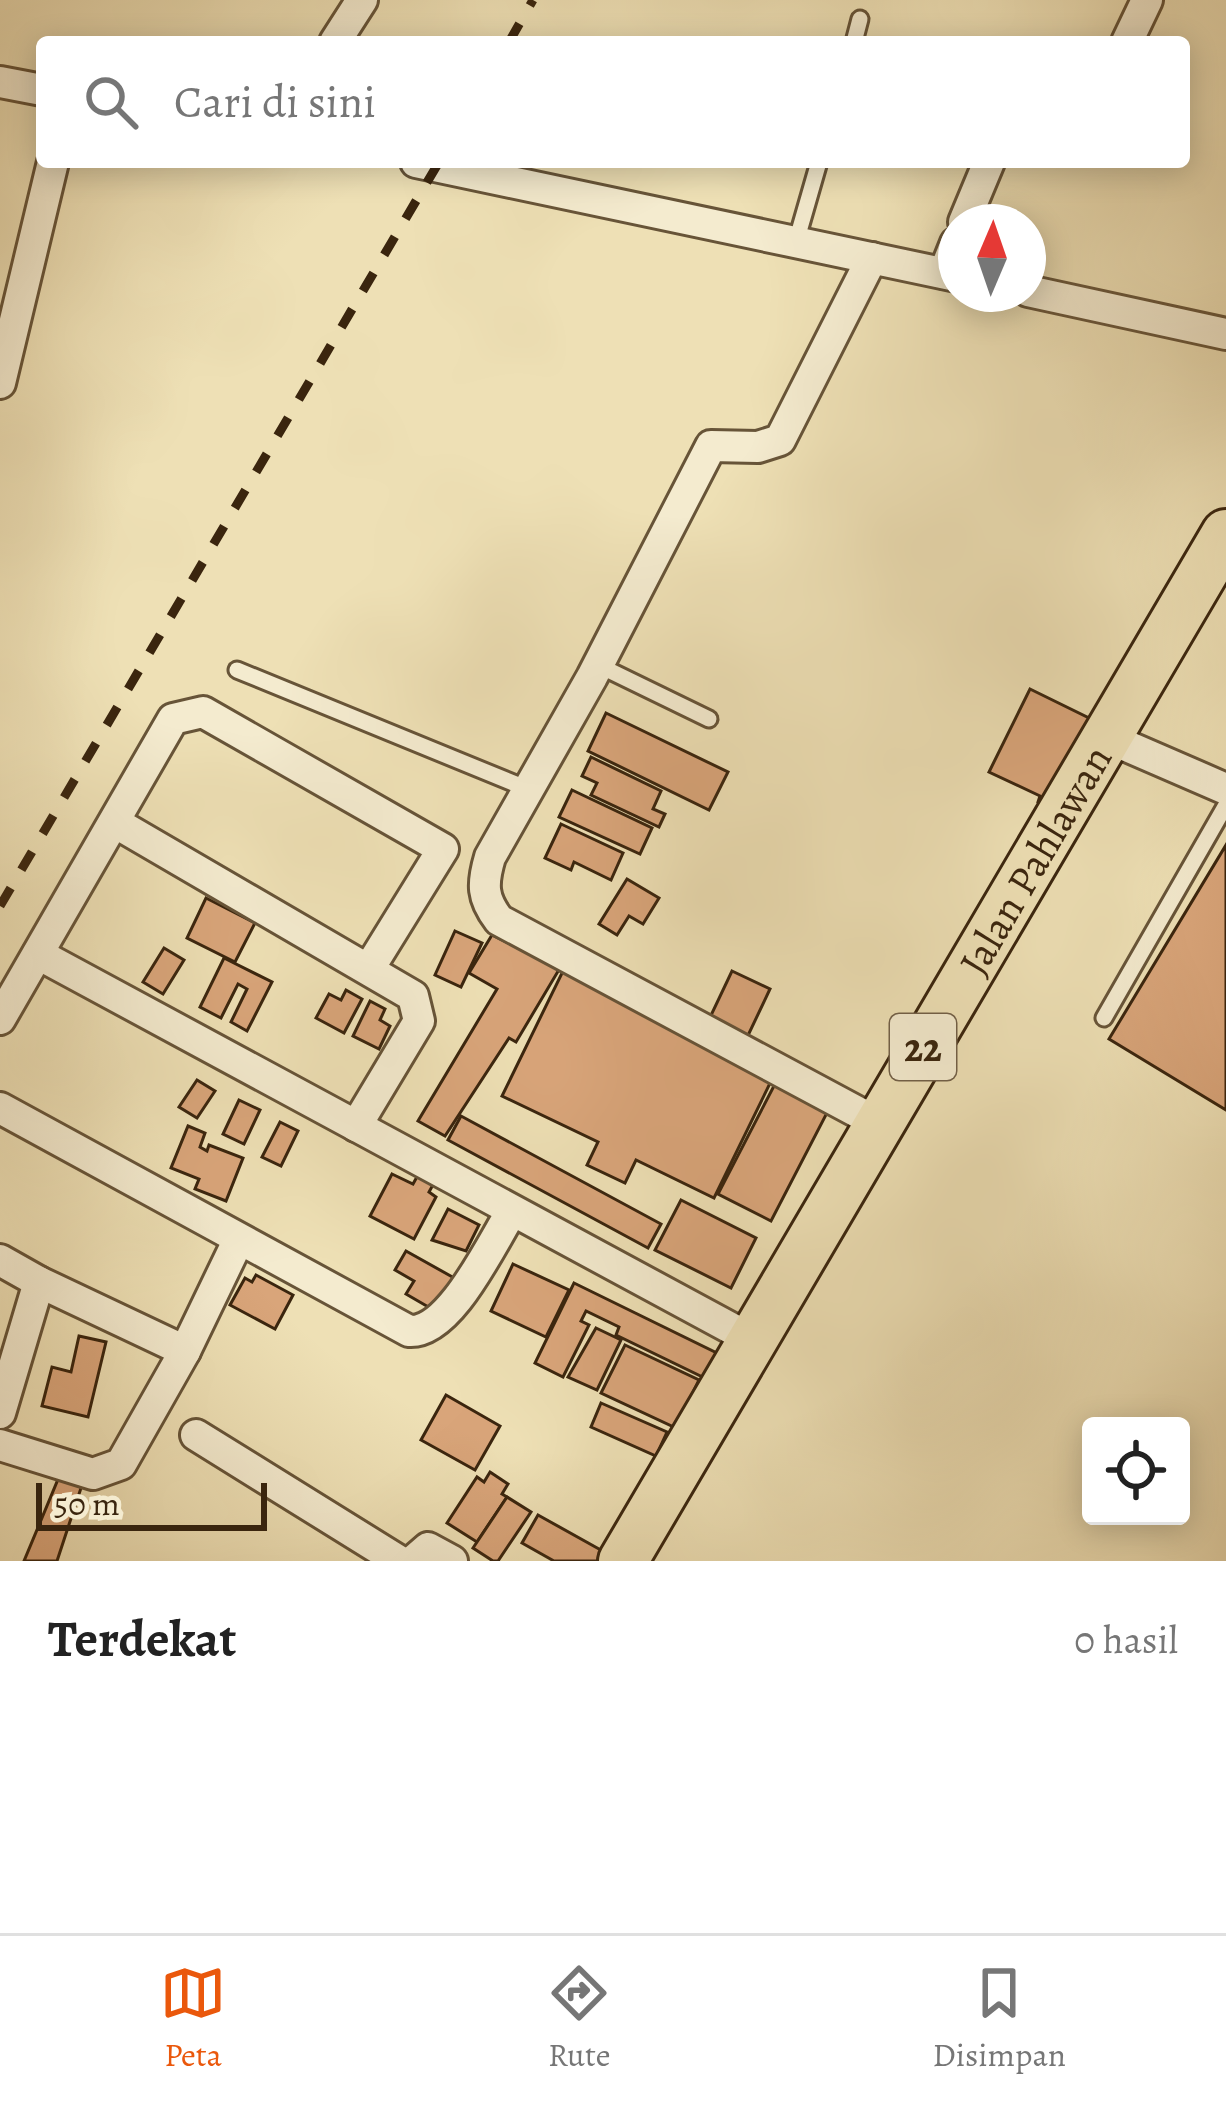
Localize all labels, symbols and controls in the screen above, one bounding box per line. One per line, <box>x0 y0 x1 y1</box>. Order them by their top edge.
search box <box>36 36 1190 168</box>
icon: search <box>78 69 144 135</box>
text: Cari di sini <box>174 71 376 133</box>
north arrow <box>938 204 1046 312</box>
street label: Jalan Pahlawan <box>945 734 1125 986</box>
road number: 22 <box>890 1014 956 1080</box>
map controls <box>1082 1417 1190 1525</box>
button: locate <box>1082 1417 1190 1525</box>
scale bar <box>36 1477 267 1530</box>
text: 50 m <box>54 1481 120 1526</box>
text: Terdekat <box>48 1604 236 1674</box>
text: 0 hasil <box>1074 1613 1178 1666</box>
tab: Peta <box>160 1960 226 2077</box>
tab: Rute <box>546 1960 612 2077</box>
tab: Disimpan <box>932 1960 1066 2077</box>

